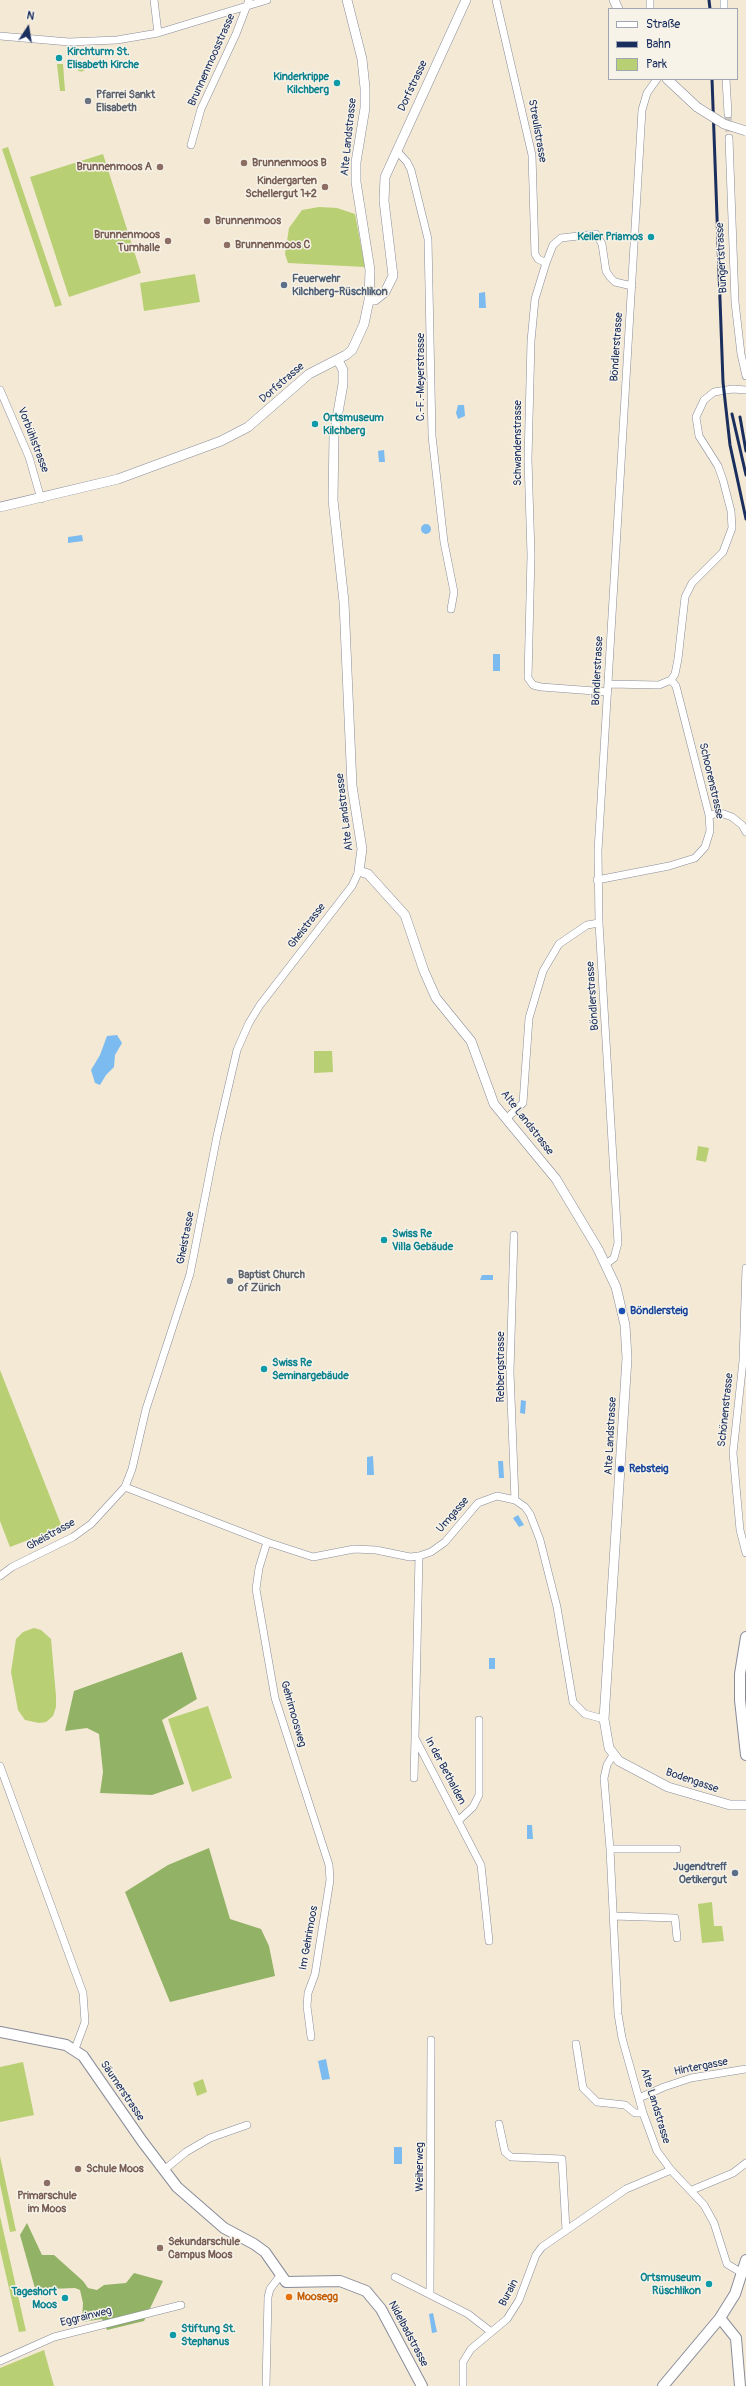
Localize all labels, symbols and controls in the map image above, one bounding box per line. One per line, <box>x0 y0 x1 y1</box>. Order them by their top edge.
north arrow <box>8 8 48 48</box>
legend <box>608 8 738 80</box>
text: N <box>26 9 36 23</box>
street label: Brunnenmoosstrasse <box>186 12 238 108</box>
text: Straße <box>646 17 680 32</box>
text: Bahn <box>646 37 671 52</box>
place label: Kirchturm St. Elisabeth Kirche <box>67 45 139 71</box>
marker: Kirchturm St. Elisabeth Kirche <box>54 53 64 63</box>
text: Park <box>646 57 667 72</box>
street label: Dorfstrasse <box>395 58 431 114</box>
place label: Kinderkrippe Kilchberg <box>273 70 329 96</box>
marker: Kinderkrippe Kilchberg <box>332 78 342 88</box>
place label: Pfarrei Sankt Elisabeth <box>96 88 155 114</box>
marker: Pfarrei Sankt Elisabeth <box>83 96 93 106</box>
street label: Alte Landstrasse <box>338 97 360 177</box>
street label: Streulistrasse <box>525 98 549 164</box>
place label: Brunnenmoos B <box>252 156 327 170</box>
marker: Brunnenmoos B <box>239 158 249 168</box>
place label: Brunnenmoos A <box>76 160 152 174</box>
marker: Brunnenmoos A <box>155 162 165 172</box>
place label: Kindergarten Schellergut 1+2 <box>245 174 317 200</box>
marker: Kindergarten Schellergut 1+2 <box>320 182 330 192</box>
place label: Brunnenmoos <box>215 214 281 228</box>
marker: Brunnenmoos <box>202 216 212 226</box>
street label: Bungertstrasse <box>714 222 730 294</box>
place label: Brunnenmoos Turnhalle <box>94 228 160 254</box>
place label: Keiler Priamos <box>577 230 643 244</box>
marker: Keiler Priamos <box>646 232 656 242</box>
marker: Brunnenmoos Turnhalle <box>163 236 173 246</box>
place label: Brunnenmoos C <box>235 238 310 252</box>
marker: Brunnenmoos C <box>222 240 232 250</box>
place label: Feuerwehr Kilchberg-Rüschlikon <box>292 272 388 298</box>
marker: Feuerwehr Kilchberg-Rüschlikon <box>279 280 289 290</box>
street label: Böndlerstrasse <box>608 312 626 382</box>
street label: C.-F.-Meyerstrasse <box>414 333 428 421</box>
street label: Dorfstrasse <box>257 360 307 406</box>
street label: Schwandenstrasse <box>511 400 525 486</box>
street label: Vorbühlstrasse <box>14 405 52 475</box>
place label: Ortsmuseum Kilchberg <box>323 411 384 437</box>
marker: Ortsmuseum Kilchberg <box>310 419 320 429</box>
street label: Böndlerstrasse <box>590 636 606 706</box>
street label: Schoorenstrasse <box>696 742 726 820</box>
street label: Alte Landstrasse <box>334 772 356 852</box>
street label: Gheistrasse <box>285 901 329 951</box>
street label: Böndlerstrasse <box>584 961 602 1031</box>
street label: Alte Landstrasse <box>498 1088 556 1158</box>
street label: Gheistrasse <box>174 1210 198 1266</box>
place label: Swiss Re Villa Gebäude <box>392 1227 453 1253</box>
marker: Swiss Re Villa Gebäude <box>379 1235 389 1245</box>
place label: Baptist Church of Zürich <box>238 1268 305 1294</box>
marker: Baptist Church of Zürich <box>225 1276 235 1286</box>
place label: Böndlersteig <box>630 1304 688 1318</box>
marker: Böndlersteig <box>617 1306 627 1316</box>
street label: Rebbergstrasse <box>494 1331 508 1403</box>
place label: Swiss Re Seminargebäude <box>272 1356 349 1382</box>
marker: Swiss Re Seminargebäude <box>259 1364 269 1374</box>
street label: Schönenstrasse <box>716 1372 736 1448</box>
street label: Alte Landstrasse <box>602 1397 620 1475</box>
place label: Rebsteig <box>629 1462 668 1476</box>
marker: Rebsteig <box>616 1464 626 1474</box>
street label: Umgasse <box>434 1494 472 1536</box>
street label: Gheistrasse <box>24 1516 78 1554</box>
street label: Gehrimoosweg <box>277 1679 309 1749</box>
street label: In der Bethalden <box>422 1735 468 1807</box>
street label: Bodengasse <box>664 1766 720 1796</box>
place label: Jugendtreff Oetikergut <box>673 1860 727 1886</box>
marker: Jugendtreff Oetikergut <box>730 1868 740 1878</box>
street label: Im Gehrimoos <box>297 1905 321 1971</box>
street label: Hintergasse <box>673 2055 729 2079</box>
street label: Säumerstrasse <box>97 2058 147 2124</box>
street label: Alte Landstrasse <box>637 2067 673 2145</box>
street label: Weiherweg <box>413 2142 427 2192</box>
place label: Schule Moos <box>86 2162 144 2176</box>
marker: Schule Moos <box>73 2164 83 2174</box>
marker: Primarschule im Moos <box>42 2178 52 2188</box>
place label: Primarschule im Moos <box>17 2189 77 2215</box>
place label: Sekundarschule Campus Moos <box>168 2235 240 2261</box>
marker: Sekundarschule Campus Moos <box>155 2243 165 2253</box>
place label: Ortsmuseum Rüschlikon <box>640 2271 701 2297</box>
street label: Burain <box>496 2277 522 2309</box>
marker: Ortsmuseum Rüschlikon <box>704 2279 714 2289</box>
place label: Tageshort Moos <box>11 2285 57 2311</box>
place label: Moosegg <box>297 2290 338 2304</box>
marker: Moosegg <box>284 2292 294 2302</box>
marker: Tageshort Moos <box>60 2293 70 2303</box>
street label: Nidelbadstrasse <box>385 2299 431 2369</box>
street label: Eggrainweg <box>59 2304 113 2330</box>
place label: Stiftung St. Stephanus <box>181 2322 236 2348</box>
marker: Stiftung St. Stephanus <box>168 2330 178 2340</box>

